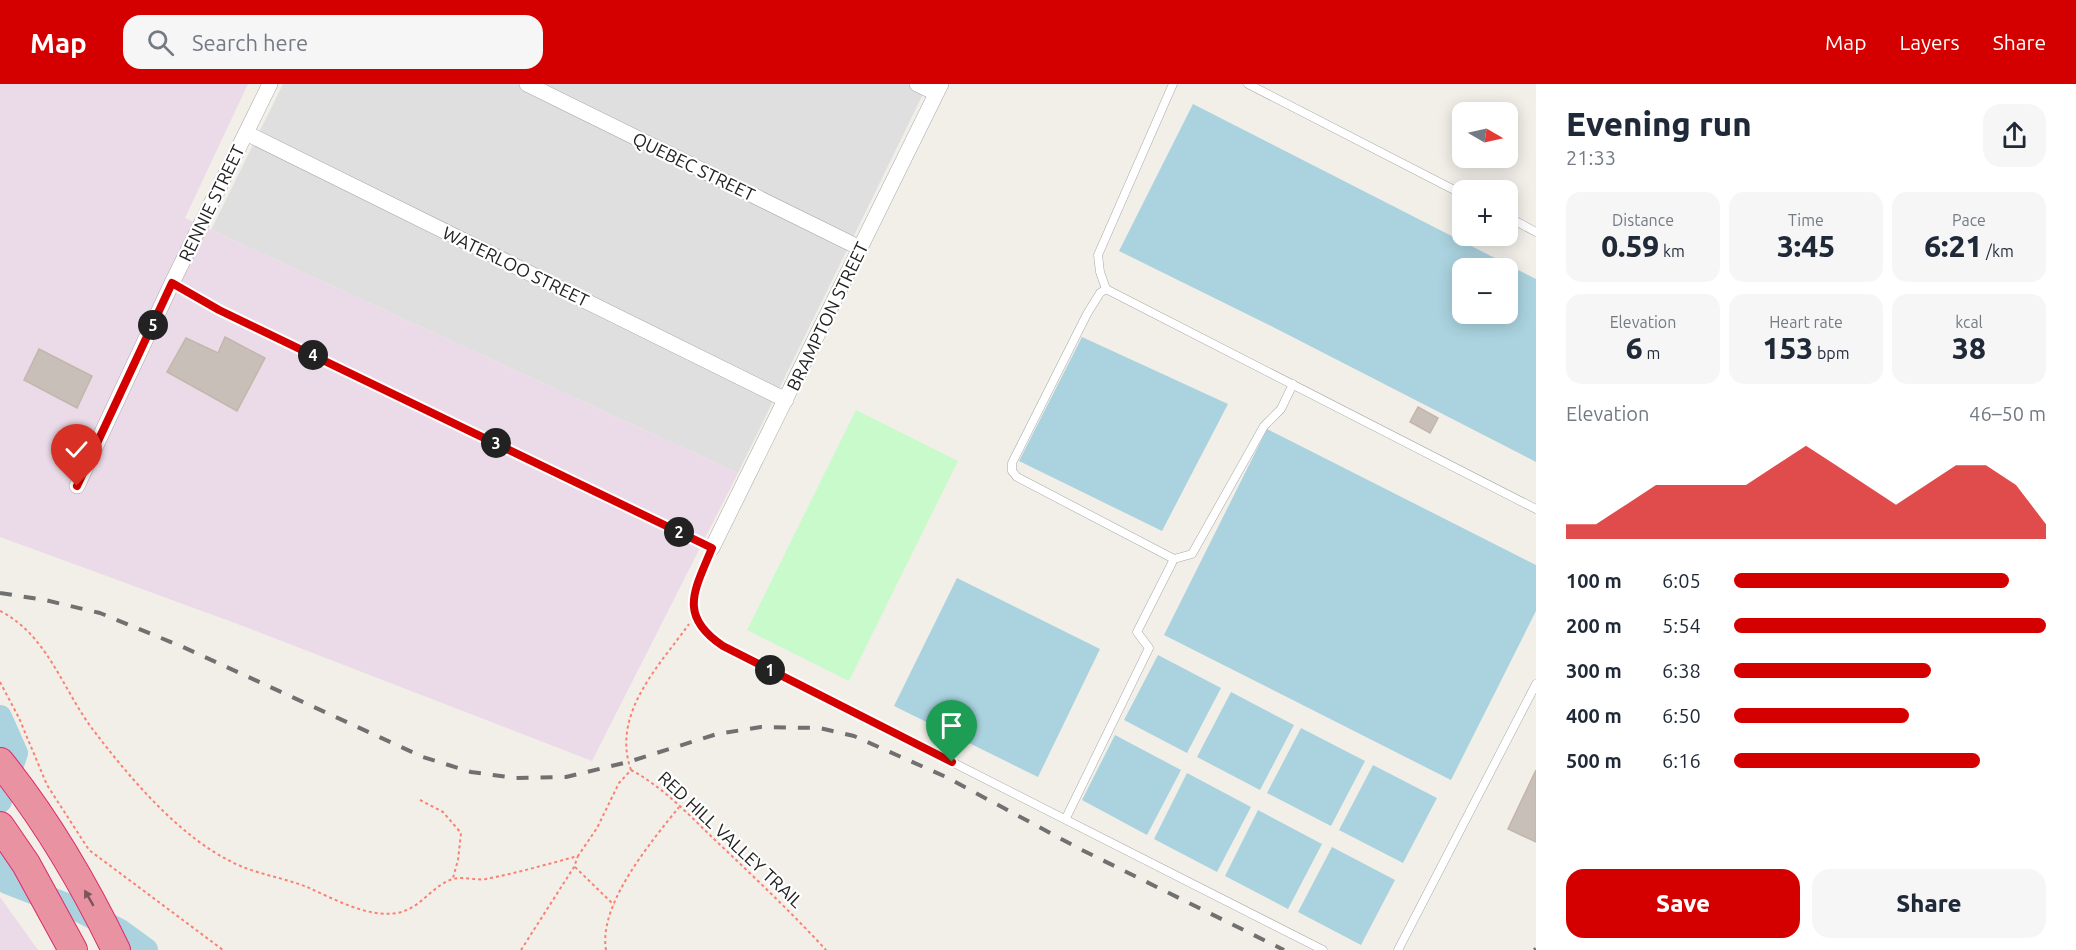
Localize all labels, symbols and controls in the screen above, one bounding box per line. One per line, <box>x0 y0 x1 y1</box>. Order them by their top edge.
search box <box>123 15 543 69</box>
icon: search <box>144 26 177 59</box>
text: Map <box>30 27 87 58</box>
text: Search here <box>192 30 308 55</box>
text: Map <box>1825 30 1866 54</box>
text: Layers <box>1899 30 1960 54</box>
text: Share <box>1993 30 2046 54</box>
north arrow <box>1452 102 1518 168</box>
map controls <box>1452 102 1518 324</box>
button: share <box>1983 104 2046 167</box>
text: Evening run <box>1566 105 1752 142</box>
street label: QUEBEC STREET <box>629 128 758 205</box>
street label: RENNIE STREET <box>174 142 248 264</box>
text: 21:33 <box>1566 146 1616 169</box>
button: + <box>1452 180 1518 246</box>
text: Distance <box>1612 211 1674 229</box>
text: Time <box>1788 211 1824 229</box>
text: Pace <box>1952 211 1986 229</box>
street label: WATERLOO STREET <box>440 222 592 310</box>
text: 0.59 <box>1601 229 1659 263</box>
text: 3:45 <box>1777 229 1835 263</box>
text: 6:21 <box>1924 229 1982 263</box>
street label: BRAMPTON STREET <box>782 238 872 394</box>
text: km <box>1659 242 1685 260</box>
text: /km <box>1982 242 2014 260</box>
button: − <box>1452 258 1518 324</box>
pin: 5 <box>138 310 168 340</box>
text: Elevation <box>1610 313 1676 331</box>
text: Heart rate <box>1769 313 1843 331</box>
text: kcal <box>1955 313 1983 331</box>
text: 5 <box>148 316 158 334</box>
text: 6 <box>1626 331 1643 365</box>
text: 153 <box>1763 331 1813 365</box>
text: 38 <box>1952 331 1986 365</box>
pin: 4 <box>298 340 328 370</box>
text: m <box>1643 344 1660 362</box>
text: bpm <box>1813 344 1849 362</box>
text: 4 <box>308 346 318 364</box>
text: Elevation <box>1566 402 1649 425</box>
text: 46–50 m <box>1969 402 2046 425</box>
pin <box>51 424 102 486</box>
pin: 3 <box>481 428 511 458</box>
icon: check <box>60 433 93 466</box>
text: 3 <box>491 434 501 452</box>
pin: 2 <box>664 517 694 547</box>
text: 2 <box>674 523 684 541</box>
text: 100 m <box>1566 569 1622 592</box>
text: 6:05 <box>1662 569 1701 592</box>
text: 200 m <box>1566 614 1622 637</box>
text: 5:54 <box>1662 614 1701 637</box>
pin: 1 <box>755 655 785 685</box>
text: 300 m <box>1566 659 1622 682</box>
text: 6:38 <box>1662 659 1701 682</box>
text: 1 <box>765 661 775 679</box>
pin <box>926 700 977 762</box>
text: 400 m <box>1566 704 1622 727</box>
text: 6:50 <box>1662 704 1701 727</box>
icon: arrive <box>935 709 968 742</box>
text: 500 m <box>1566 749 1622 772</box>
text: 6:16 <box>1662 749 1701 772</box>
street label: RED HILL VALLEY TRAIL <box>655 767 807 911</box>
button: Save <box>1566 869 1800 938</box>
button: Share <box>1812 869 2046 938</box>
one-way arrow <box>84 889 94 906</box>

